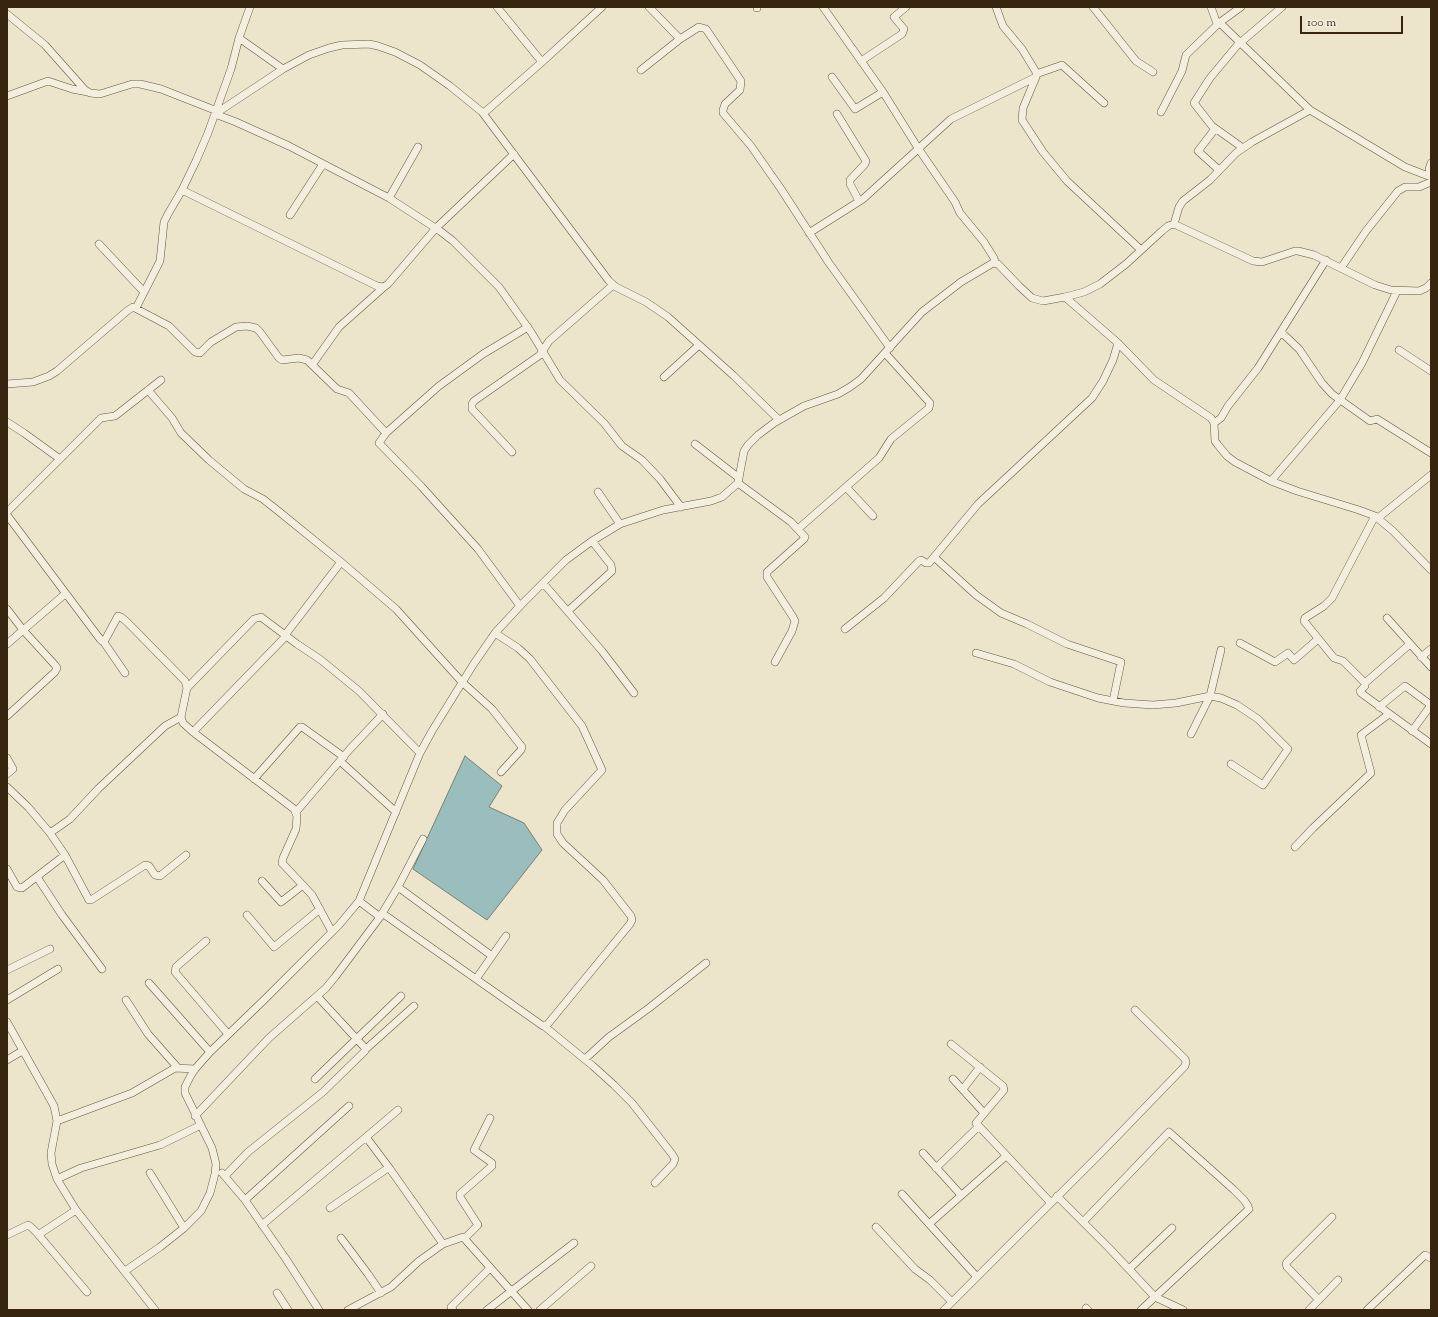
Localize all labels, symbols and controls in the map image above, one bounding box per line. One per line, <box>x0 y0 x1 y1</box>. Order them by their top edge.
scale bar <box>1302 8 1405 34</box>
text: 100 m <box>1307 14 1336 32</box>

